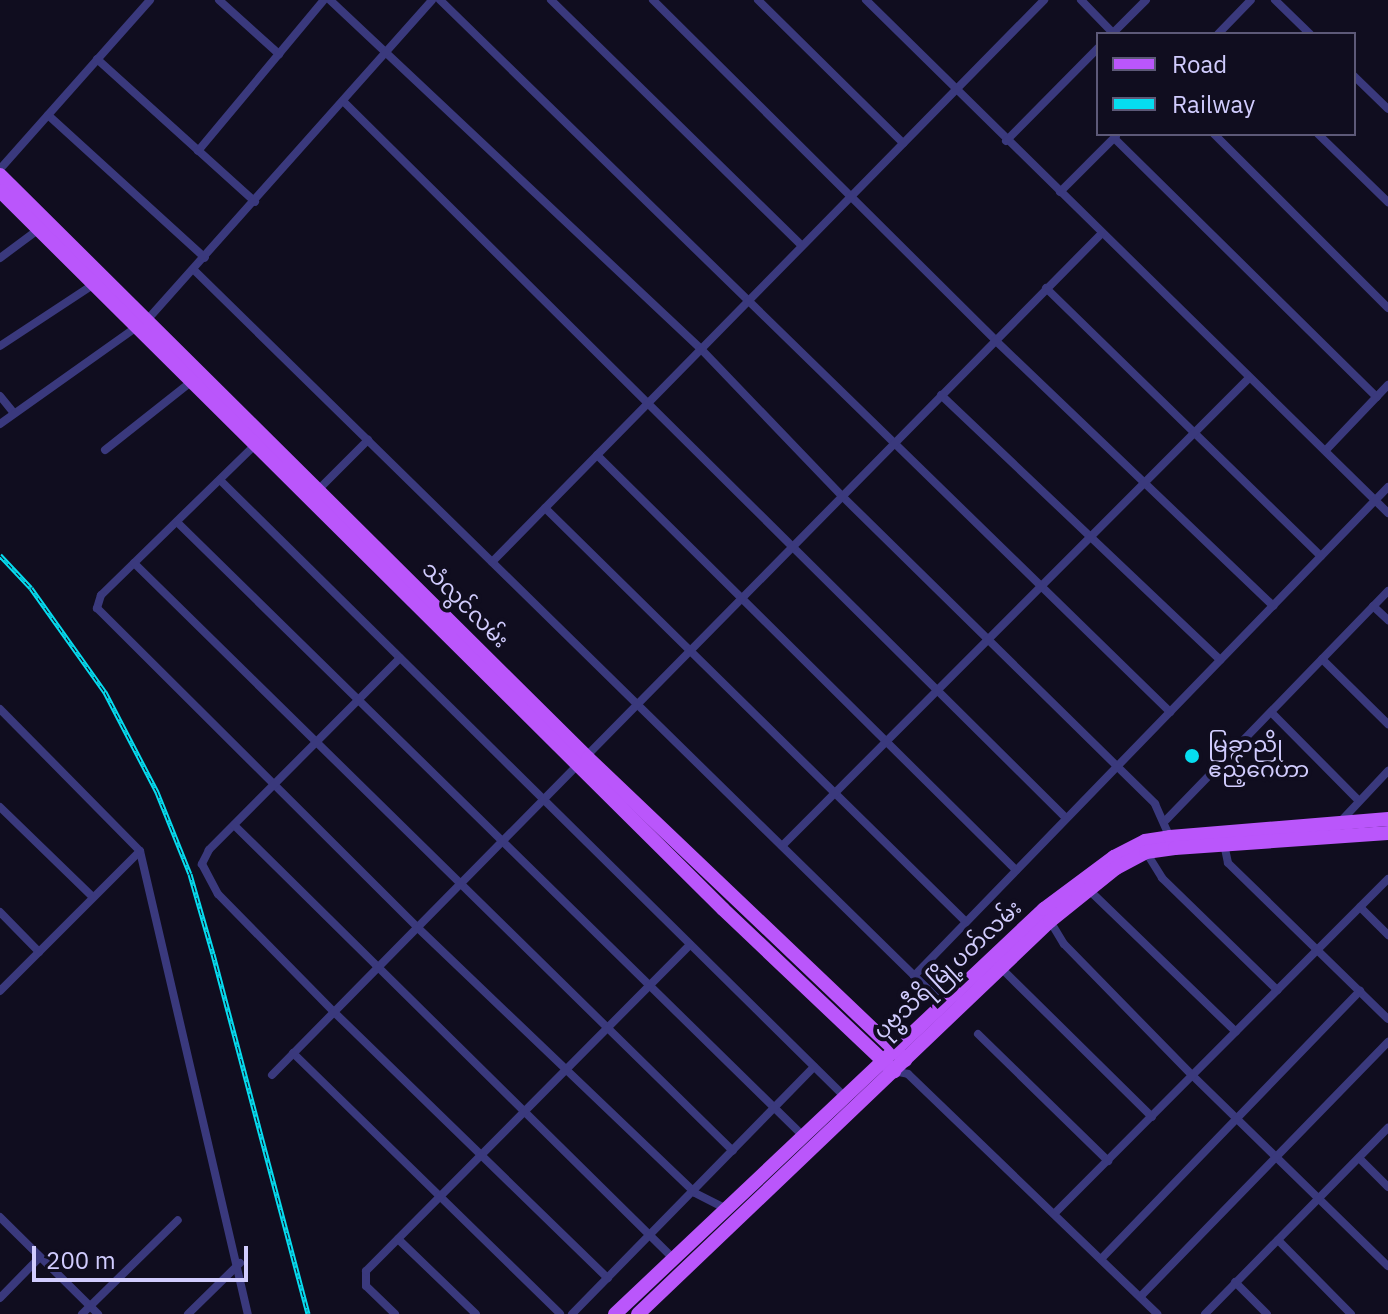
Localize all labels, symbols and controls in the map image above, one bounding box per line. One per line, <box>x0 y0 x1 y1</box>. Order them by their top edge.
legend <box>1096 32 1356 136</box>
text: Road <box>1172 48 1227 80</box>
text: Railway <box>1172 88 1255 120</box>
street label: သံလွင်လမ်း <box>417 555 515 653</box>
place label: မြခွာညို ဧည့်ဂေဟာ <box>1208 730 1309 782</box>
marker: မြခွာညို ဧည့်ဂေဟာ <box>1183 747 1201 765</box>
street label: ပုဗ္ဗသီရိ မြို့ပတ်လမ်း <box>868 894 1026 1044</box>
scale bar <box>36 1230 252 1280</box>
text: 200 m <box>46 1244 116 1276</box>

